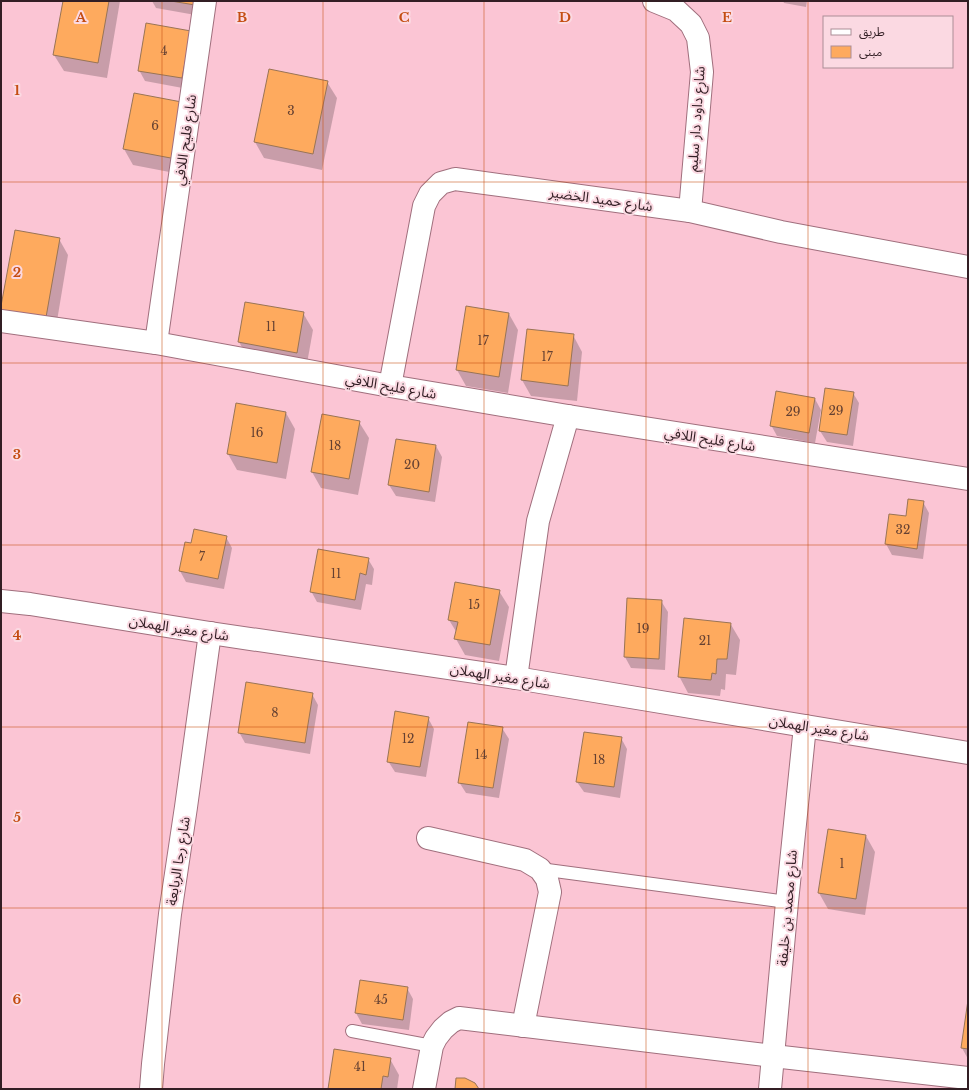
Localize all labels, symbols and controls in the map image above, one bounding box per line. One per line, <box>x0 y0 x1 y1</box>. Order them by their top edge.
text: A <box>75 9 87 26</box>
text: B <box>237 9 247 26</box>
text: C <box>399 9 410 26</box>
text: D <box>559 9 571 26</box>
text: E <box>722 9 732 26</box>
legend <box>823 16 953 68</box>
text: طريق <box>859 24 885 40</box>
house number: 4 <box>160 43 168 58</box>
text: مبنى <box>859 44 882 59</box>
street label: شارع داود دار سليم <box>683 66 711 172</box>
text: 1 <box>14 82 20 99</box>
street label: شارع فليح اللافي <box>170 93 203 187</box>
house number: 3 <box>287 103 295 118</box>
house number: 6 <box>151 118 159 133</box>
street label: شارع حميد الخضير <box>547 183 654 217</box>
text: 2 <box>13 264 21 281</box>
house number: 11 <box>266 319 276 334</box>
house number: 17 <box>477 333 490 348</box>
house number: 17 <box>541 349 554 364</box>
street label: شارع فليح اللافي <box>344 369 438 405</box>
house number: 29 <box>828 403 844 418</box>
house number: 29 <box>785 404 801 419</box>
street label: شارع فليح اللافي <box>663 423 757 457</box>
house number: 16 <box>250 425 264 440</box>
house number: 18 <box>329 438 341 453</box>
text: 3 <box>13 446 21 463</box>
house number: 20 <box>404 457 420 472</box>
house number: 32 <box>896 522 910 537</box>
house number: 7 <box>199 549 206 564</box>
house number: 11 <box>331 566 341 581</box>
house number: 15 <box>468 597 480 612</box>
street label: شارع مغير الهملان <box>127 611 230 647</box>
house number: 19 <box>636 621 650 636</box>
text: 4 <box>13 627 22 644</box>
house number: 21 <box>699 633 711 648</box>
street label: شارع مغير الهملان <box>448 659 551 695</box>
house number: 8 <box>271 705 279 720</box>
street label: شارع مغير الهملان <box>767 711 870 747</box>
house number: 12 <box>402 731 414 746</box>
house number: 14 <box>475 747 487 762</box>
house number: 18 <box>593 752 605 767</box>
text: 5 <box>13 809 21 826</box>
street label: شارع رجا الربابعة <box>162 815 196 907</box>
street label: شارع محمد بن خليفة <box>773 849 803 967</box>
house number: 1 <box>839 856 845 871</box>
text: 6 <box>13 991 22 1008</box>
house number: 45 <box>374 992 388 1007</box>
house number: 41 <box>354 1059 366 1074</box>

